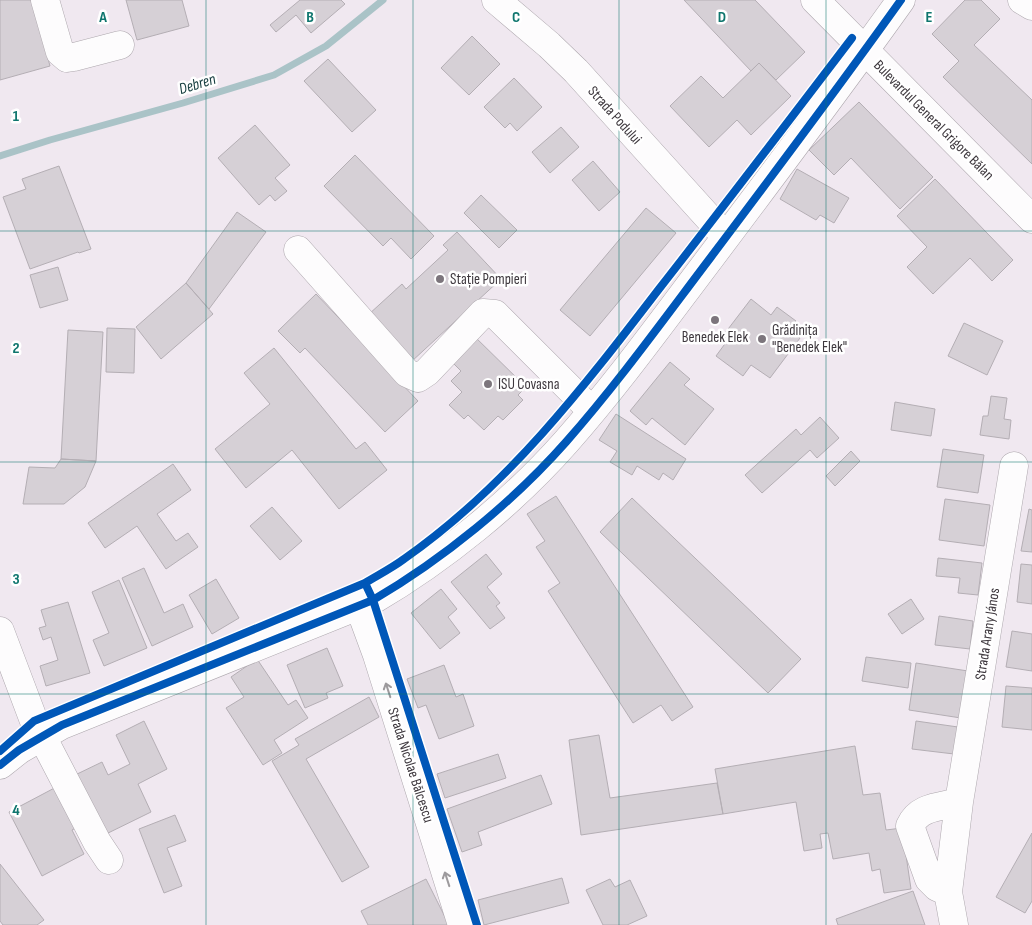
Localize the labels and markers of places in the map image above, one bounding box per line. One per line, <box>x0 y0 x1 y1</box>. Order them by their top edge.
place label: Stație Pompieri <box>450 270 527 289</box>
marker: Stație Pompieri <box>434 273 446 285</box>
marker: Benedek Elek <box>709 314 721 326</box>
place label: Grădinița "Benedek Elek" <box>772 321 847 357</box>
place label: Benedek Elek <box>682 328 748 347</box>
marker: Grădinița "Benedek Elek" <box>756 333 768 345</box>
place label: ISU Covasna <box>498 375 560 394</box>
marker: ISU Covasna <box>482 378 494 390</box>

